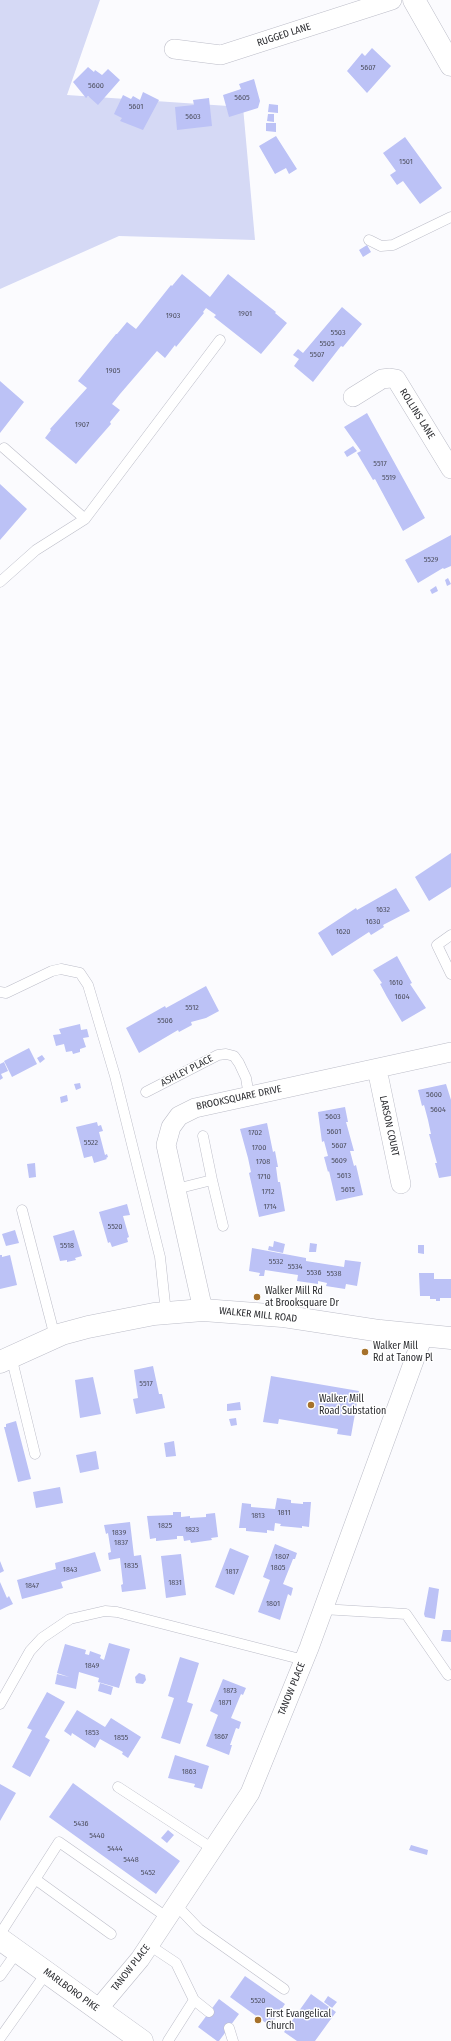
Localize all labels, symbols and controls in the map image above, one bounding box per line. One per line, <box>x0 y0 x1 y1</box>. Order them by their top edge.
street label: RUGGED LANE <box>256 21 312 49</box>
house number: 5607 <box>361 63 375 73</box>
house number: 5600 <box>88 81 104 91</box>
house number: 5605 <box>234 93 250 103</box>
house number: 5601 <box>129 102 143 112</box>
house number: 5603 <box>185 112 201 122</box>
house number: 1501 <box>399 157 413 167</box>
house number: 1901 <box>238 309 252 319</box>
house number: 1903 <box>166 311 180 321</box>
house number: 5503 <box>331 328 345 338</box>
house number: 5505 <box>319 339 335 349</box>
house number: 5507 <box>310 350 324 360</box>
house number: 1905 <box>106 366 120 376</box>
street label: ROLLINS LANE <box>397 387 437 441</box>
house number: 1907 <box>75 420 89 430</box>
house number: 5517 <box>373 459 387 469</box>
house number: 5519 <box>382 473 396 483</box>
house number: 5529 <box>424 555 438 565</box>
house number: 1632 <box>376 905 390 915</box>
house number: 1630 <box>366 917 380 927</box>
house number: 1620 <box>336 927 350 937</box>
house number: 1610 <box>389 978 403 988</box>
house number: 1604 <box>394 992 410 1002</box>
house number: 5512 <box>185 1003 199 1013</box>
house number: 5506 <box>157 1016 173 1026</box>
street label: ASHLEY PLACE <box>159 1053 215 1089</box>
street label: BROOKSQUARE DRIVE <box>195 1083 283 1113</box>
house number: 5600 <box>426 1090 442 1100</box>
street label: LARSON COURT <box>377 1095 401 1157</box>
house number: 5604 <box>430 1105 446 1115</box>
house number: 5603 <box>325 1112 341 1122</box>
house number: 5601 <box>327 1127 341 1137</box>
house number: 1702 <box>248 1128 262 1138</box>
house number: 5522 <box>84 1138 98 1148</box>
house number: 5607 <box>332 1141 346 1151</box>
house number: 1700 <box>252 1143 266 1153</box>
house number: 5609 <box>331 1156 347 1166</box>
house number: 1708 <box>256 1157 270 1167</box>
house number: 5613 <box>337 1171 351 1181</box>
house number: 1710 <box>257 1172 271 1182</box>
house number: 5615 <box>341 1185 355 1195</box>
house number: 1712 <box>262 1187 274 1197</box>
house number: 1714 <box>263 1202 277 1212</box>
house number: 5520 <box>108 1222 122 1232</box>
house number: 5518 <box>60 1241 74 1251</box>
house number: 5532 <box>269 1257 283 1267</box>
house number: 5534 <box>288 1262 302 1272</box>
house number: 5536 <box>307 1268 321 1278</box>
house number: 5538 <box>327 1269 341 1279</box>
place label: Walker Mill Rd at Brooksquare Dr <box>265 1285 339 1308</box>
marker: Walker Mill Rd at Brooksquare Dr <box>252 1292 262 1302</box>
street label: WALKER MILL ROAD <box>218 1305 298 1325</box>
place label: Walker Mill Rd at Tanow Pl <box>373 1340 433 1364</box>
marker: Walker Mill Rd at Tanow Pl <box>360 1347 370 1357</box>
house number: 5517 <box>139 1379 153 1389</box>
place label: Walker Mill Road Substation <box>319 1393 386 1416</box>
marker: Walker Mill Road Substation <box>306 1400 316 1410</box>
house number: 1811 <box>277 1508 291 1518</box>
house number: 1813 <box>251 1511 265 1521</box>
house number: 1825 <box>158 1521 172 1531</box>
house number: 1823 <box>185 1525 199 1535</box>
house number: 1839 <box>112 1528 126 1538</box>
house number: 1837 <box>114 1538 128 1548</box>
house number: 1807 <box>275 1552 289 1562</box>
house number: 1835 <box>124 1561 138 1571</box>
house number: 1805 <box>271 1563 285 1573</box>
house number: 1843 <box>63 1565 77 1575</box>
house number: 1817 <box>225 1567 239 1577</box>
house number: 1831 <box>168 1578 182 1588</box>
house number: 1847 <box>25 1581 39 1591</box>
house number: 1801 <box>266 1599 280 1609</box>
house number: 1849 <box>85 1661 99 1671</box>
street label: TANOW PLACE <box>276 1661 308 1717</box>
house number: 1873 <box>223 1686 237 1696</box>
house number: 1871 <box>218 1698 232 1708</box>
house number: 1853 <box>85 1728 99 1738</box>
house number: 1867 <box>214 1732 228 1742</box>
house number: 1855 <box>114 1733 128 1743</box>
house number: 1863 <box>182 1767 196 1777</box>
house number: 5436 <box>73 1819 89 1829</box>
house number: 5440 <box>89 1831 105 1841</box>
house number: 5444 <box>107 1844 123 1854</box>
house number: 5448 <box>123 1855 139 1865</box>
house number: 5452 <box>141 1868 155 1878</box>
street label: TANOW PLACE <box>109 1942 153 1994</box>
street label: MARLBORO PIKE <box>41 1966 101 2014</box>
house number: 5520 <box>251 1996 265 2006</box>
place label: First Evangelical Church <box>266 2008 331 2032</box>
marker: First Evangelical Church <box>253 2015 263 2025</box>

